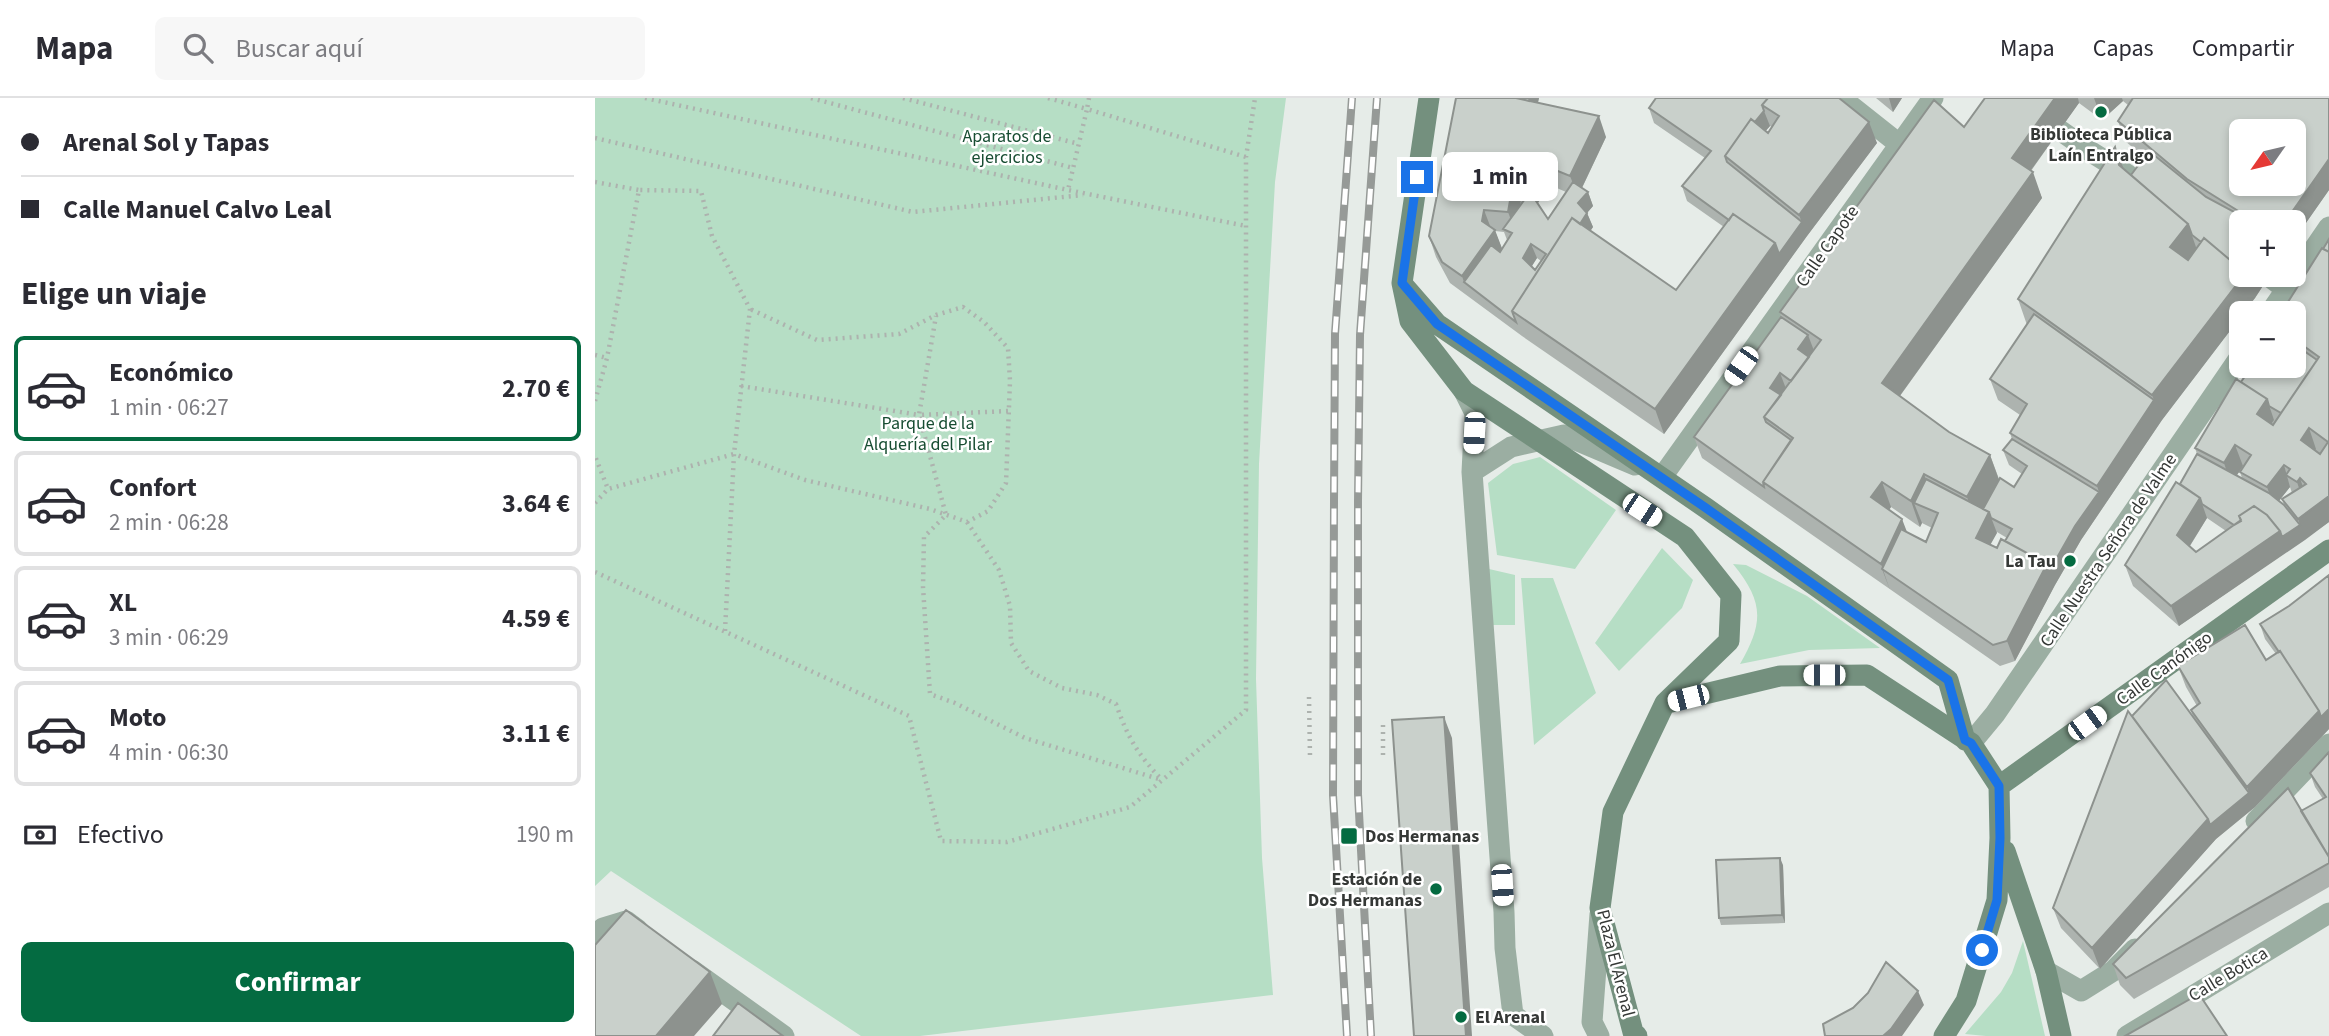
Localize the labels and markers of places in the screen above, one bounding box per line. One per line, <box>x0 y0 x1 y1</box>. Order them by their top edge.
marker: Biblioteca Pública Laín Entralgo <box>2093 104 2109 120</box>
place label: Biblioteca Pública Laín Entralgo <box>2030 122 2172 168</box>
place label: La Tau <box>2005 549 2056 574</box>
marker: La Tau <box>2062 553 2078 569</box>
place label: Dos Hermanas <box>1365 824 1479 849</box>
marker: Dos Hermanas <box>1339 826 1359 846</box>
place label: Estación de Dos Hermanas <box>1308 867 1422 913</box>
marker: Estación de Dos Hermanas <box>1428 881 1444 897</box>
place label: El Arenal <box>1475 1005 1545 1030</box>
marker: El Arenal <box>1453 1009 1469 1025</box>

